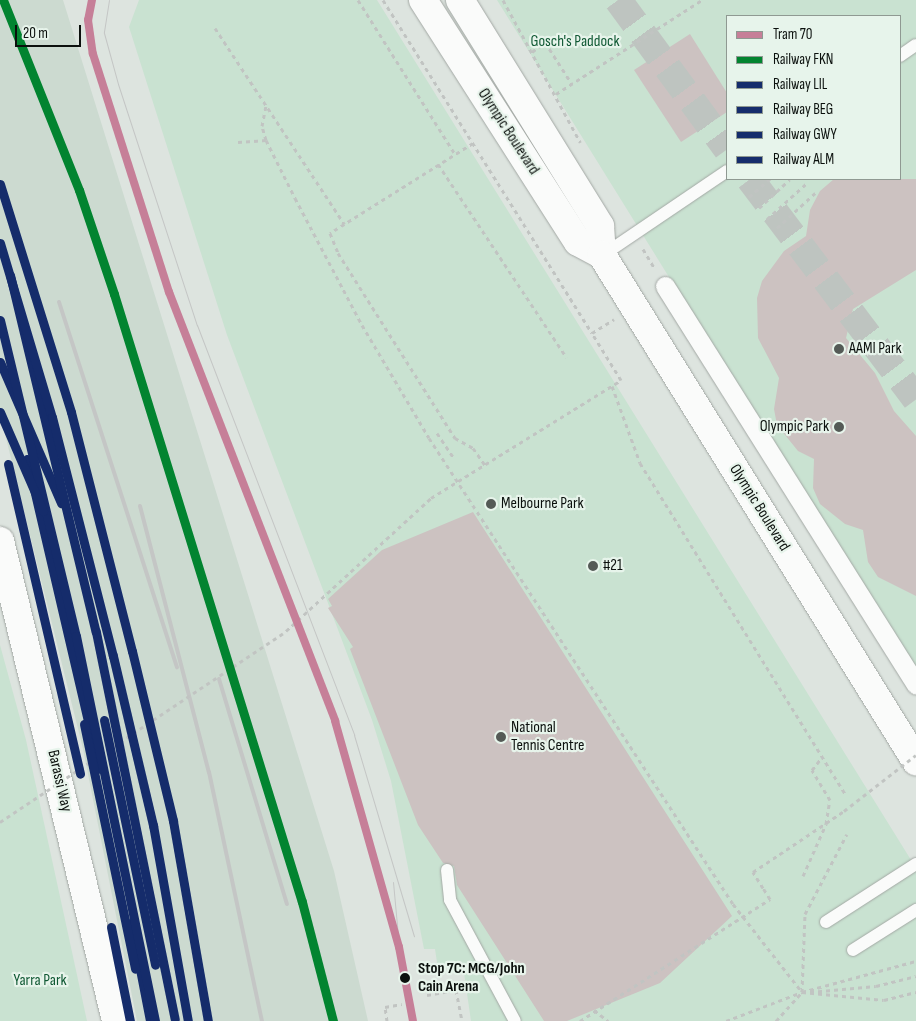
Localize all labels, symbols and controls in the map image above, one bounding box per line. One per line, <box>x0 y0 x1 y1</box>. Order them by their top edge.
scale bar <box>18 15 84 47</box>
legend <box>726 15 901 180</box>
text: 20 m <box>23 24 48 43</box>
text: Tram 70 <box>773 25 812 44</box>
park label: Gosch's Paddock <box>530 32 620 52</box>
text: Railway FKN <box>773 50 833 69</box>
text: Railway LIL <box>773 75 827 94</box>
street label: Olympic Boulevard <box>473 85 543 179</box>
text: Railway BEG <box>773 100 833 119</box>
text: Railway GWY <box>773 125 837 144</box>
text: Railway ALM <box>773 150 834 169</box>
place label: AAMI Park <box>849 339 902 359</box>
marker: AAMI Park <box>833 343 845 355</box>
place label: Olympic Park <box>760 417 829 437</box>
marker: Olympic Park <box>833 421 845 433</box>
street label: Olympic Boulevard <box>725 461 793 555</box>
place label: Melbourne Park <box>501 494 584 514</box>
marker: Melbourne Park <box>485 498 497 510</box>
place label: #21 <box>603 556 623 576</box>
marker: #21 <box>587 560 599 572</box>
place label: National Tennis Centre <box>511 718 584 756</box>
marker: National Tennis Centre <box>495 731 507 743</box>
street label: Barassi Way <box>43 748 75 814</box>
place label: Stop 7C: MCG/John Cain Arena <box>418 959 525 997</box>
marker: Stop 7C: MCG/John Cain Arena <box>396 969 414 987</box>
park label: Yarra Park <box>13 971 67 991</box>

